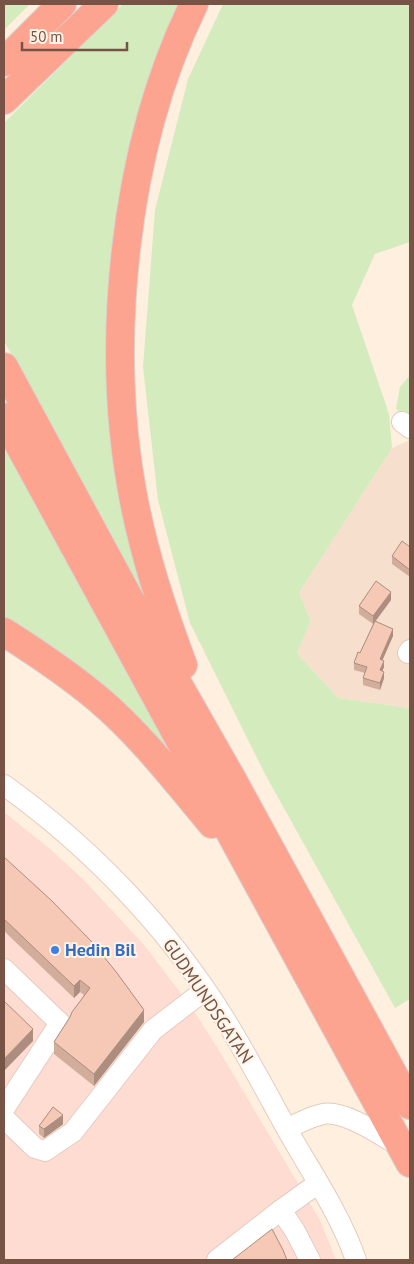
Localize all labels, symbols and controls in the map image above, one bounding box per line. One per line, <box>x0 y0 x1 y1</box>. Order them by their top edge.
scale bar <box>22 20 128 52</box>
text: 50 m <box>30 27 63 46</box>
street label: GUDMUNDSGATAN <box>158 934 259 1068</box>
place label: Hedin Bil <box>65 938 136 961</box>
marker: Hedin Bil <box>49 944 61 956</box>

